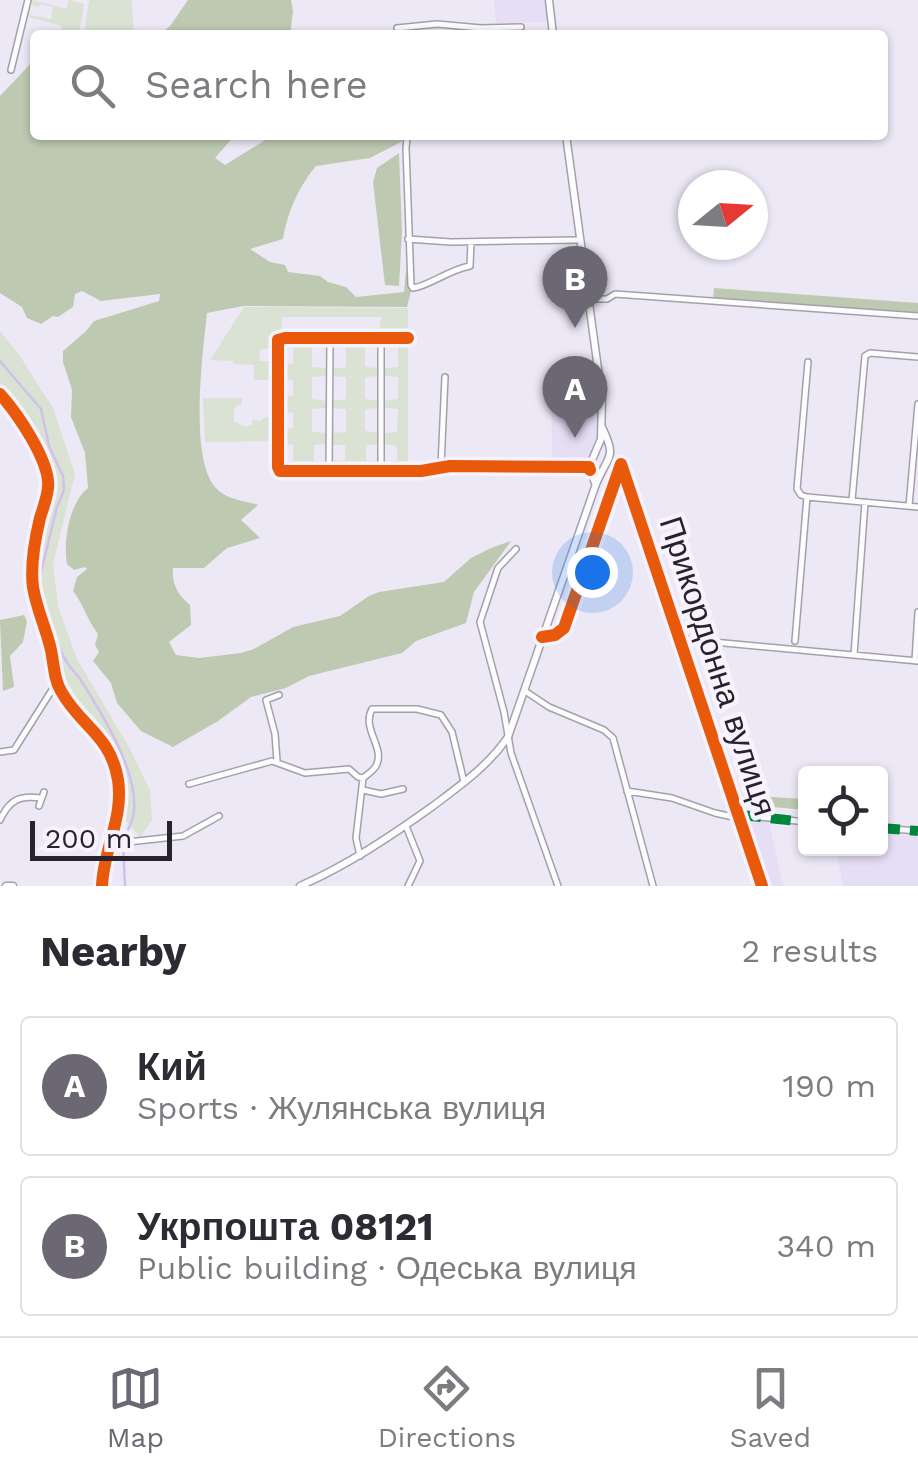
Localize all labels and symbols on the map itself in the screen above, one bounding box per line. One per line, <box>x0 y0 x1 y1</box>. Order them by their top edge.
north arrow <box>678 170 768 260</box>
pin: B <box>542 245 608 328</box>
pin: A <box>542 356 608 438</box>
street label: Прикордонна вулиця <box>652 512 784 820</box>
your location <box>567 547 618 598</box>
scale bar <box>30 816 172 860</box>

